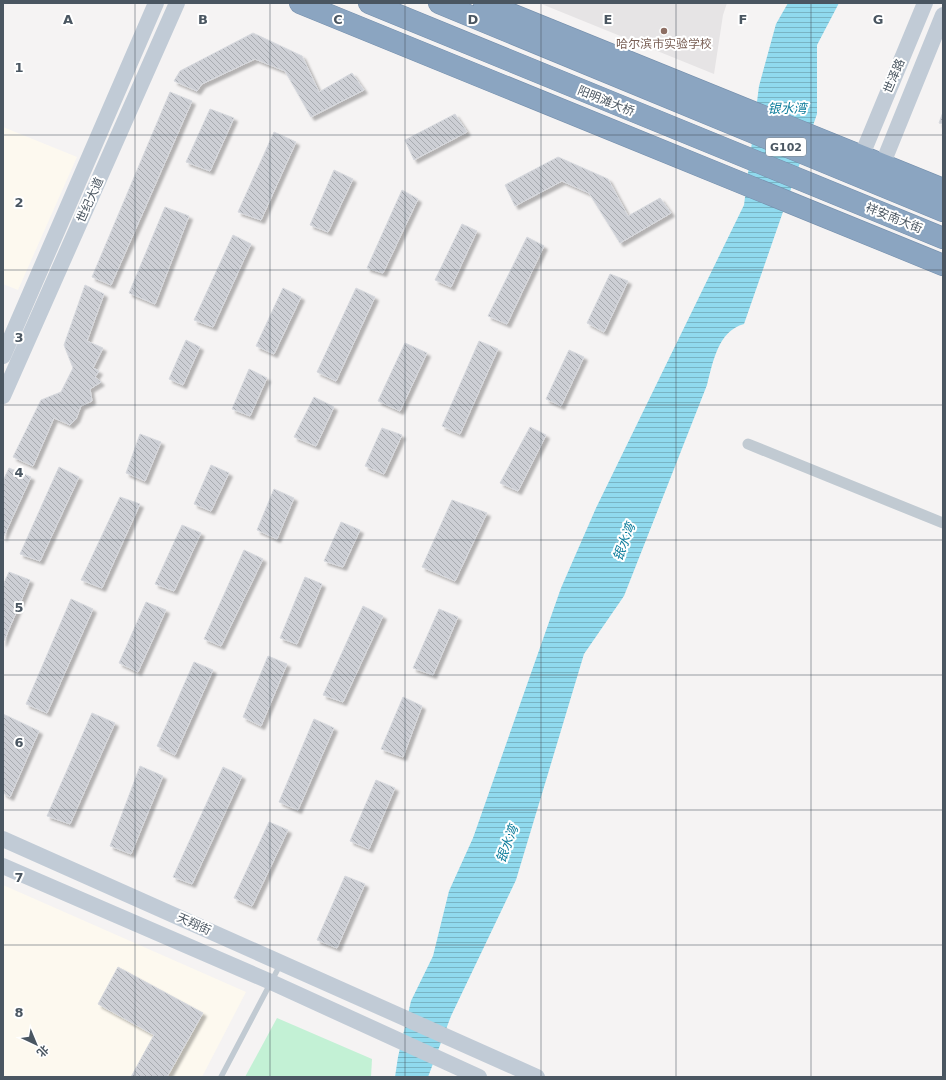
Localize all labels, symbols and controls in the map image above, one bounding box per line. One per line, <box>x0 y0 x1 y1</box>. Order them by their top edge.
text: A <box>63 12 73 27</box>
text: B <box>198 12 208 27</box>
text: C <box>333 12 343 27</box>
text: D <box>468 12 479 27</box>
text: E <box>604 12 612 27</box>
text: F <box>739 12 747 27</box>
text: G <box>873 12 883 27</box>
marker: 哈尔滨市实验学校 <box>659 26 669 36</box>
place label: 哈尔滨市实验学校 <box>616 37 712 51</box>
street label: 世泽路 <box>881 57 907 95</box>
text: 1 <box>14 60 24 75</box>
street label: 阳明滩大桥 <box>576 83 636 119</box>
water label: 银水湾 <box>767 101 808 116</box>
road number: G102 <box>766 138 806 156</box>
street label: 世纪大道 <box>74 175 106 225</box>
text: 2 <box>14 195 24 210</box>
street label: 祥安南大街 <box>864 200 924 236</box>
text: 3 <box>14 330 24 345</box>
text: 4 <box>14 465 24 480</box>
water label: 银水湾 <box>610 519 639 563</box>
text: 5 <box>14 600 24 615</box>
text: 6 <box>14 735 24 750</box>
water label: 银水湾 <box>493 821 522 865</box>
text: 7 <box>14 870 24 885</box>
street label: 天翔街 <box>175 910 213 938</box>
text: 8 <box>14 1005 24 1020</box>
north arrow <box>16 1024 56 1064</box>
text: 北 <box>34 1042 51 1059</box>

